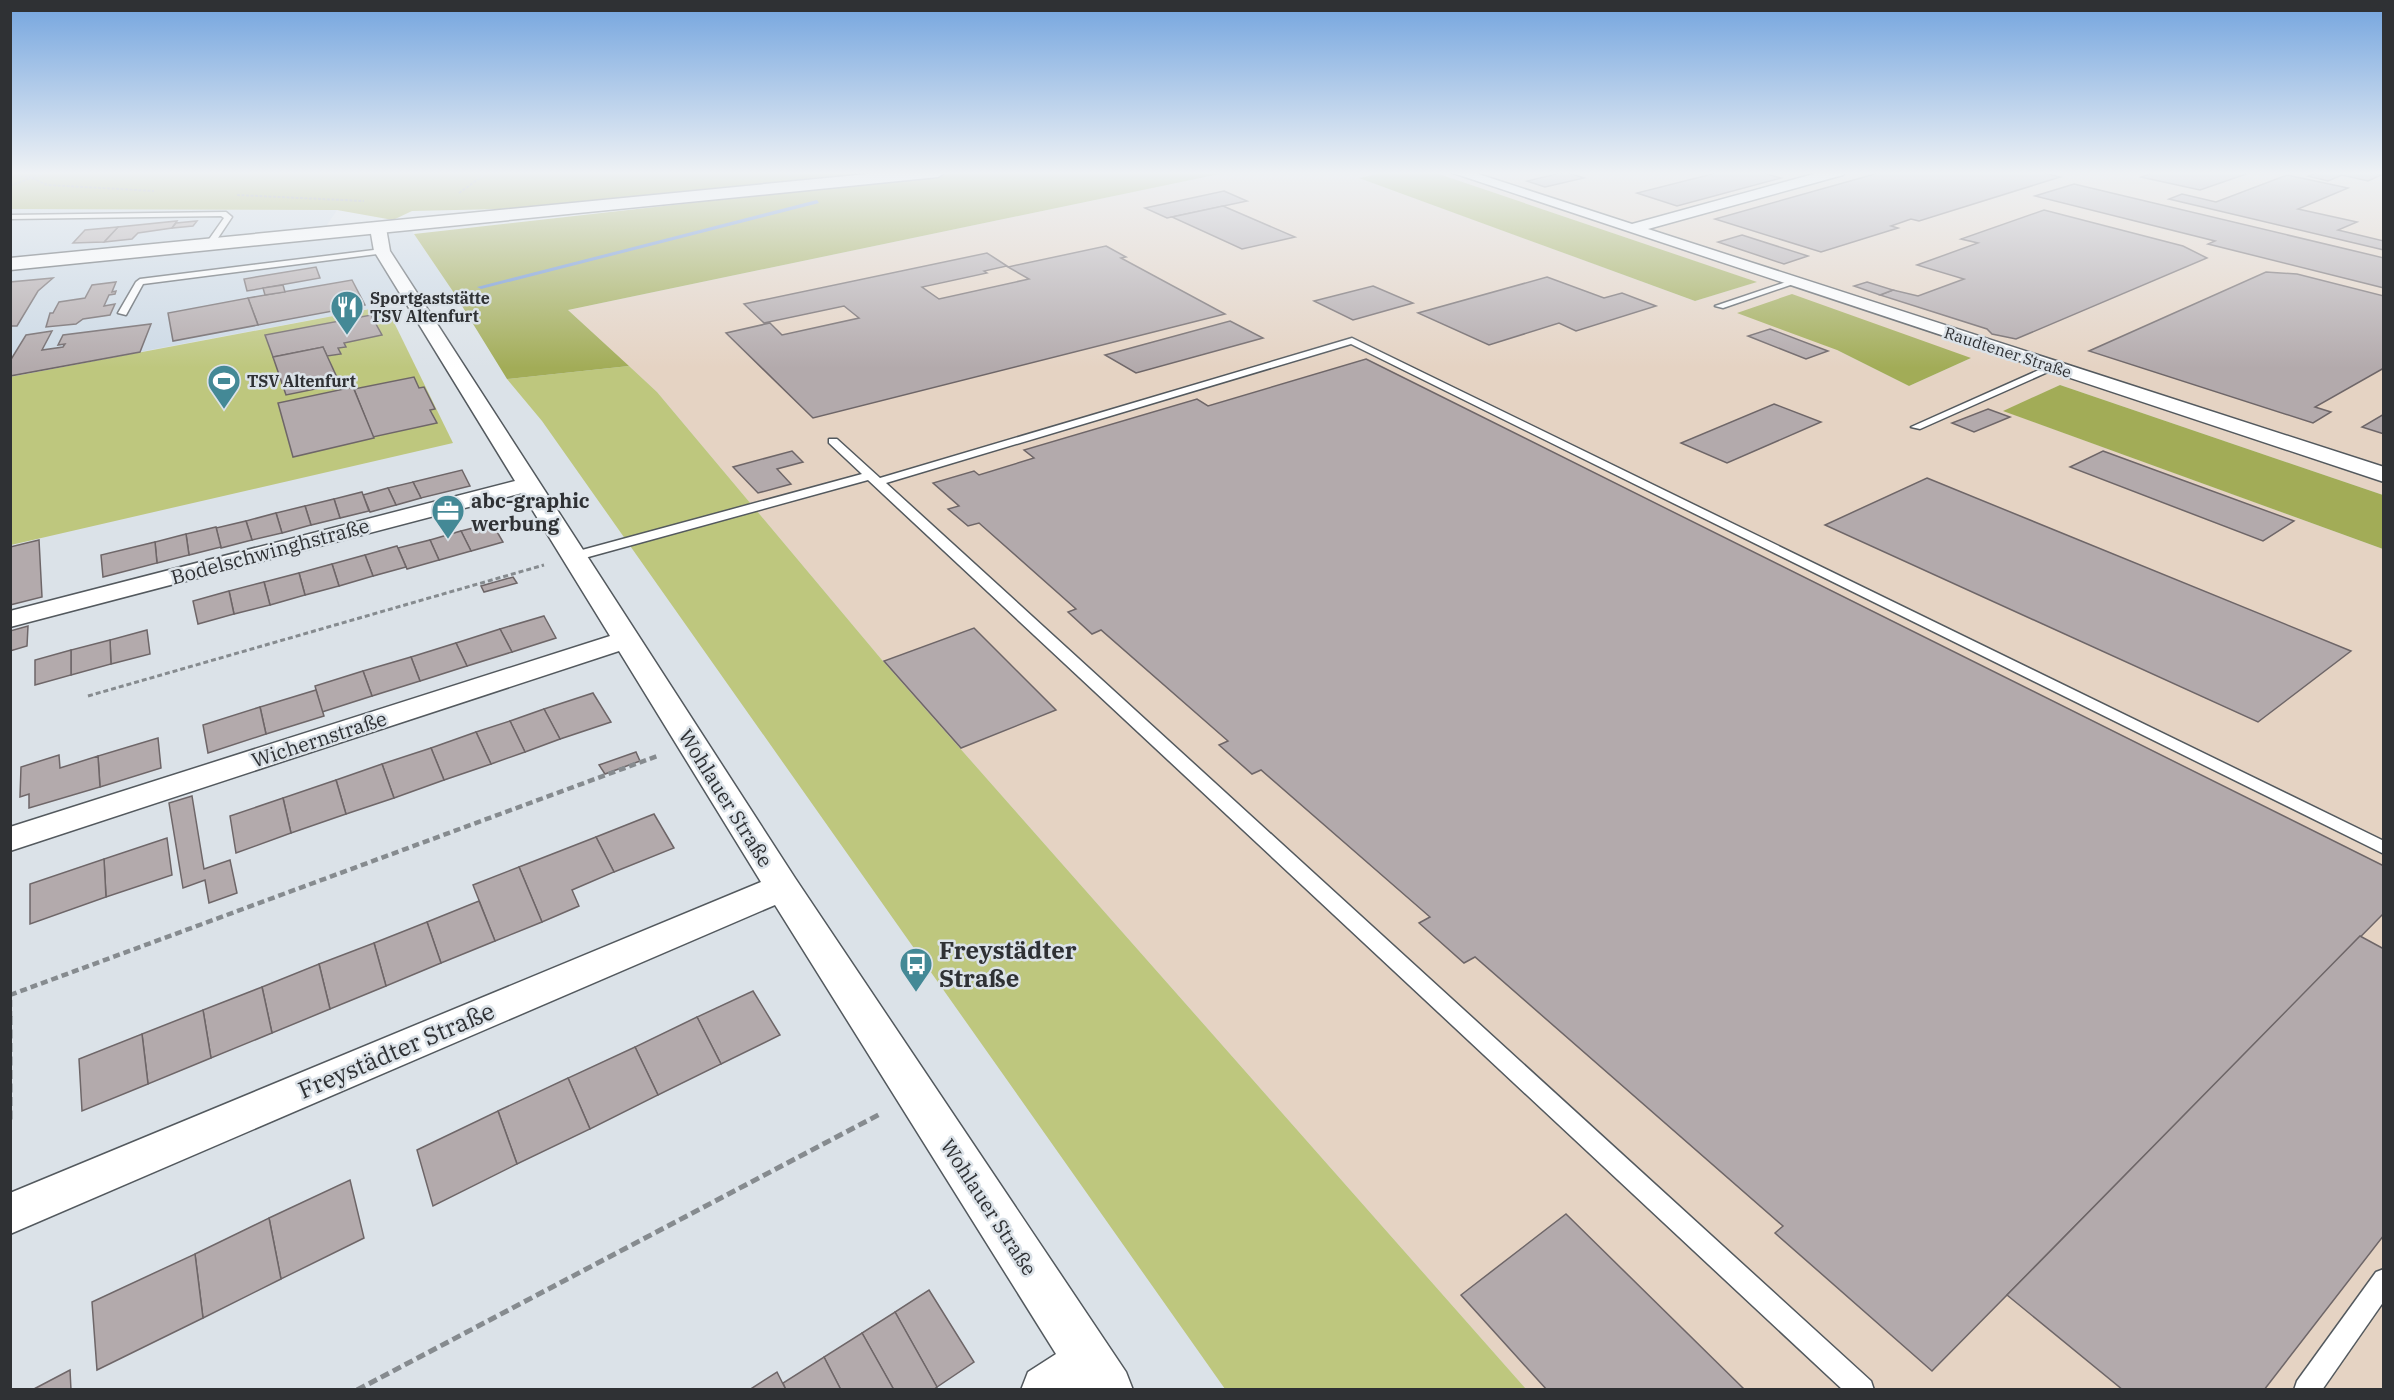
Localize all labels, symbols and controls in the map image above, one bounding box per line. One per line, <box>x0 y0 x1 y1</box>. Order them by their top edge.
place label: Sportgaststätte TSV Altenfurt <box>370 288 490 326</box>
restaurant icon: Sportgaststätte TSV Altenfurt <box>329 289 365 336</box>
street label: Raudtener Straße <box>1942 322 2074 382</box>
sports icon: TSV Altenfurt <box>206 363 242 410</box>
place label: TSV Altenfurt <box>247 371 356 391</box>
place label: abc-graphic werbung <box>471 487 590 537</box>
office icon: abc-graphic werbung <box>430 493 466 540</box>
street label: Bodelschwinghstraße <box>168 512 372 590</box>
street label: Wichernstraße <box>248 704 390 774</box>
street label: Wohlauer Straße <box>673 724 779 872</box>
place label: Freystädter Straße <box>939 934 1077 994</box>
bus stop icon: Freystädter Straße <box>898 946 934 993</box>
street label: Freystädter Straße <box>293 994 499 1106</box>
street label: Wohlauer Straße <box>935 1133 1043 1281</box>

